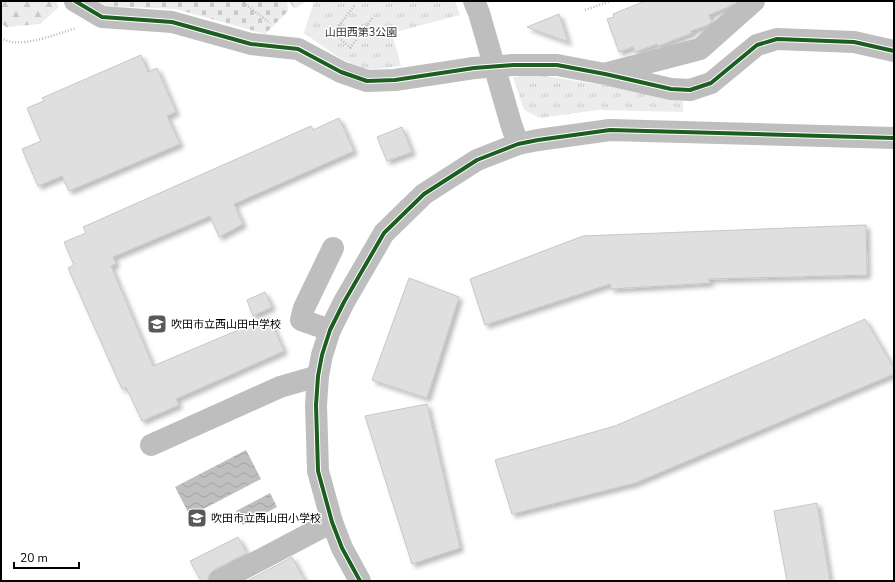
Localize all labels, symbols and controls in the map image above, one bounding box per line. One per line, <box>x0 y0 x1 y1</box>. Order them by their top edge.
park label: 山田西第3公園 <box>325 25 397 40</box>
school or university icon: 吹田市立西山田中学校 <box>146 313 168 335</box>
place label: 吹田市立西山田中学校 <box>171 317 281 332</box>
school or university icon: 吹田市立西山田小学校 <box>186 507 208 529</box>
place label: 吹田市立西山田小学校 <box>211 511 321 526</box>
scale bar <box>14 544 79 570</box>
text: 20 m <box>20 550 48 566</box>

